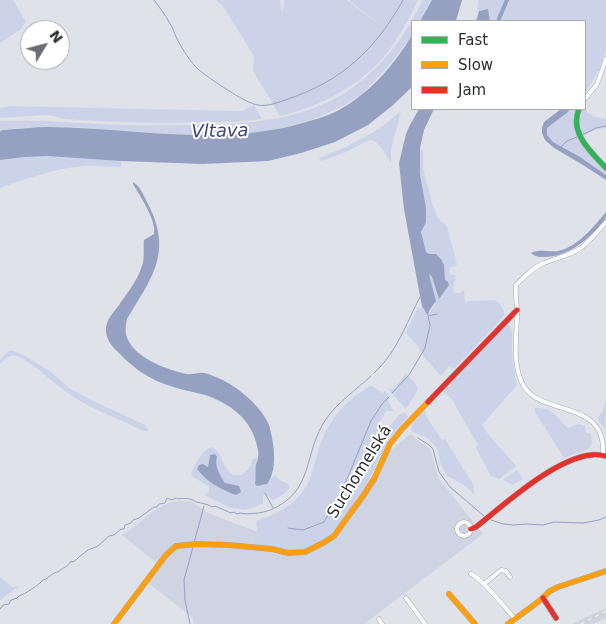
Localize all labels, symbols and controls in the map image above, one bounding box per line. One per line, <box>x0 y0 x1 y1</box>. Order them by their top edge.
north arrow <box>20 20 70 70</box>
legend <box>411 20 586 110</box>
text: N <box>46 27 66 46</box>
text: Fast <box>458 31 488 49</box>
text: Slow <box>458 56 493 74</box>
text: Jam <box>458 81 486 99</box>
water label: Vltava <box>191 121 249 143</box>
street label: Suchomelská <box>324 422 396 522</box>

